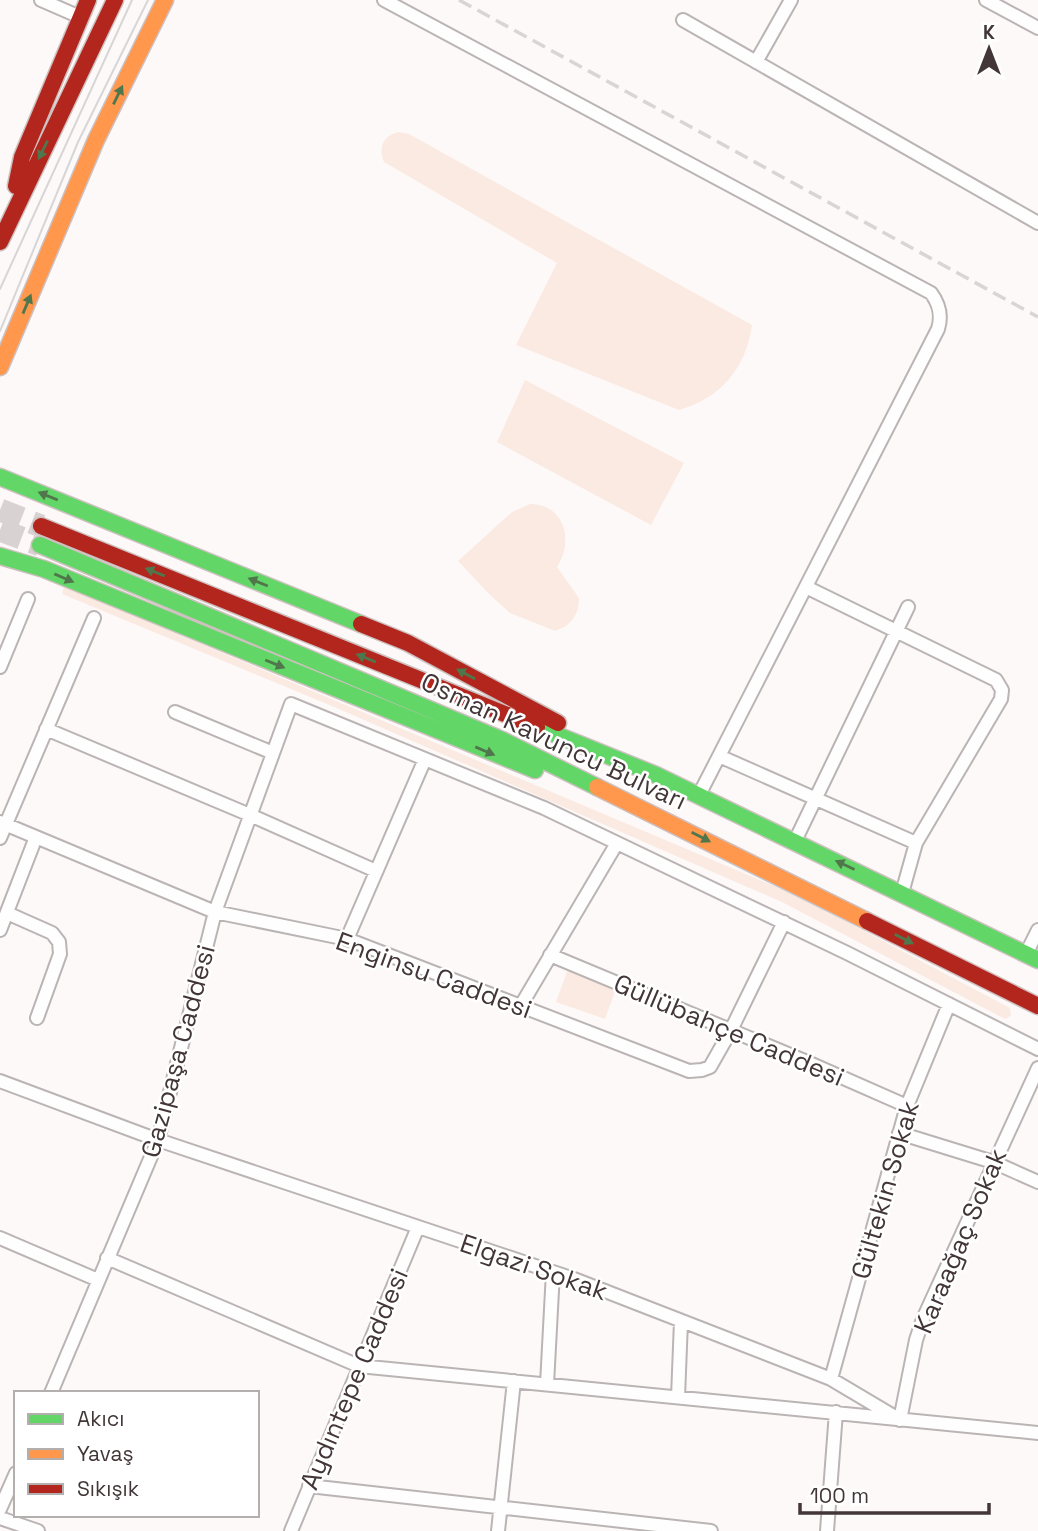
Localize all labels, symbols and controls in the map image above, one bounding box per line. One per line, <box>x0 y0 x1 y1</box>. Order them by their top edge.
north arrow <box>954 14 1024 84</box>
text: K <box>983 20 995 45</box>
one-way arrow <box>112 85 124 105</box>
one-way arrow <box>37 140 49 160</box>
one-way arrow <box>21 293 32 314</box>
one-way arrow <box>37 490 58 501</box>
one-way arrow <box>144 567 165 578</box>
one-way arrow <box>54 573 75 584</box>
one-way arrow <box>248 576 269 587</box>
one-way arrow <box>355 652 376 663</box>
one-way arrow <box>265 658 285 670</box>
street label: Osman Kavuncu Bulvarı <box>416 664 692 818</box>
one-way arrow <box>456 668 476 680</box>
one-way arrow <box>475 746 496 757</box>
one-way arrow <box>691 832 711 843</box>
one-way arrow <box>835 859 855 871</box>
street label: Enginsu Caddesi <box>331 924 537 1026</box>
one-way arrow <box>894 934 914 945</box>
street label: Gazipaşa Caddesi <box>133 941 223 1161</box>
street label: Güllübahçe Caddesi <box>609 966 849 1094</box>
street label: Gültekin Sokak <box>843 1097 927 1283</box>
street label: Karaağaç Sokak <box>906 1143 1014 1339</box>
street label: Elgazi Sokak <box>456 1226 612 1308</box>
street label: Aydıntepe Caddesi <box>292 1263 416 1495</box>
legend <box>14 1391 259 1517</box>
text: Akıcı <box>77 1405 124 1432</box>
text: Yavaş <box>77 1440 134 1467</box>
scale bar <box>800 1472 989 1516</box>
text: Sıkışık <box>77 1475 139 1502</box>
text: 100 m <box>810 1482 869 1509</box>

